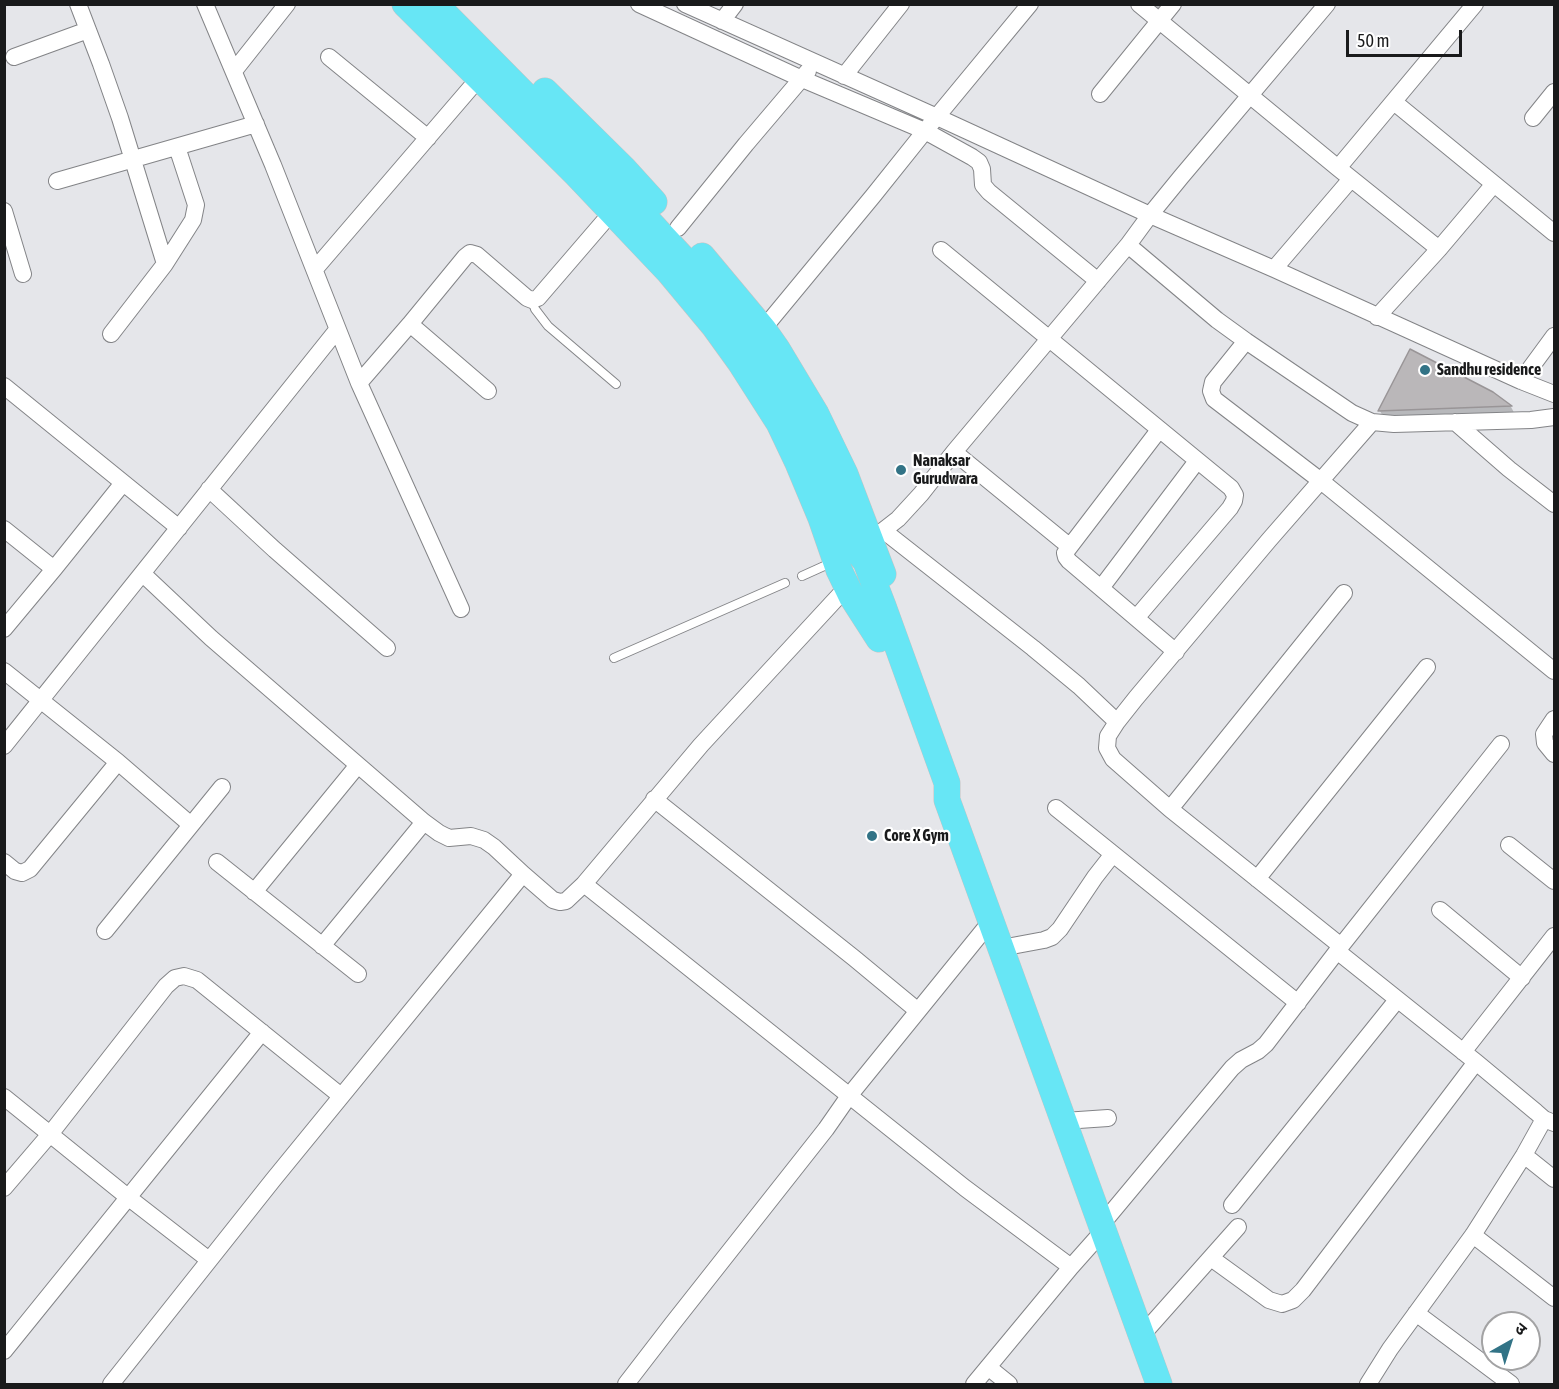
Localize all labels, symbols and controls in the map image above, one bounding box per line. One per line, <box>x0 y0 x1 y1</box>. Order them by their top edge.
scale bar <box>1349 18 1464 56</box>
text: 50 m <box>1357 30 1389 51</box>
place label: Sandhu residence <box>1437 360 1541 380</box>
marker: Sandhu residence <box>1418 363 1432 377</box>
place label: Nanaksar Gurudwara <box>913 451 978 489</box>
marker: Nanaksar Gurudwara <box>894 463 908 477</box>
place label: Core X Gym <box>884 826 949 846</box>
marker: Core X Gym <box>865 829 879 843</box>
north arrow <box>1481 1311 1541 1371</box>
text: उ <box>1512 1319 1530 1339</box>

